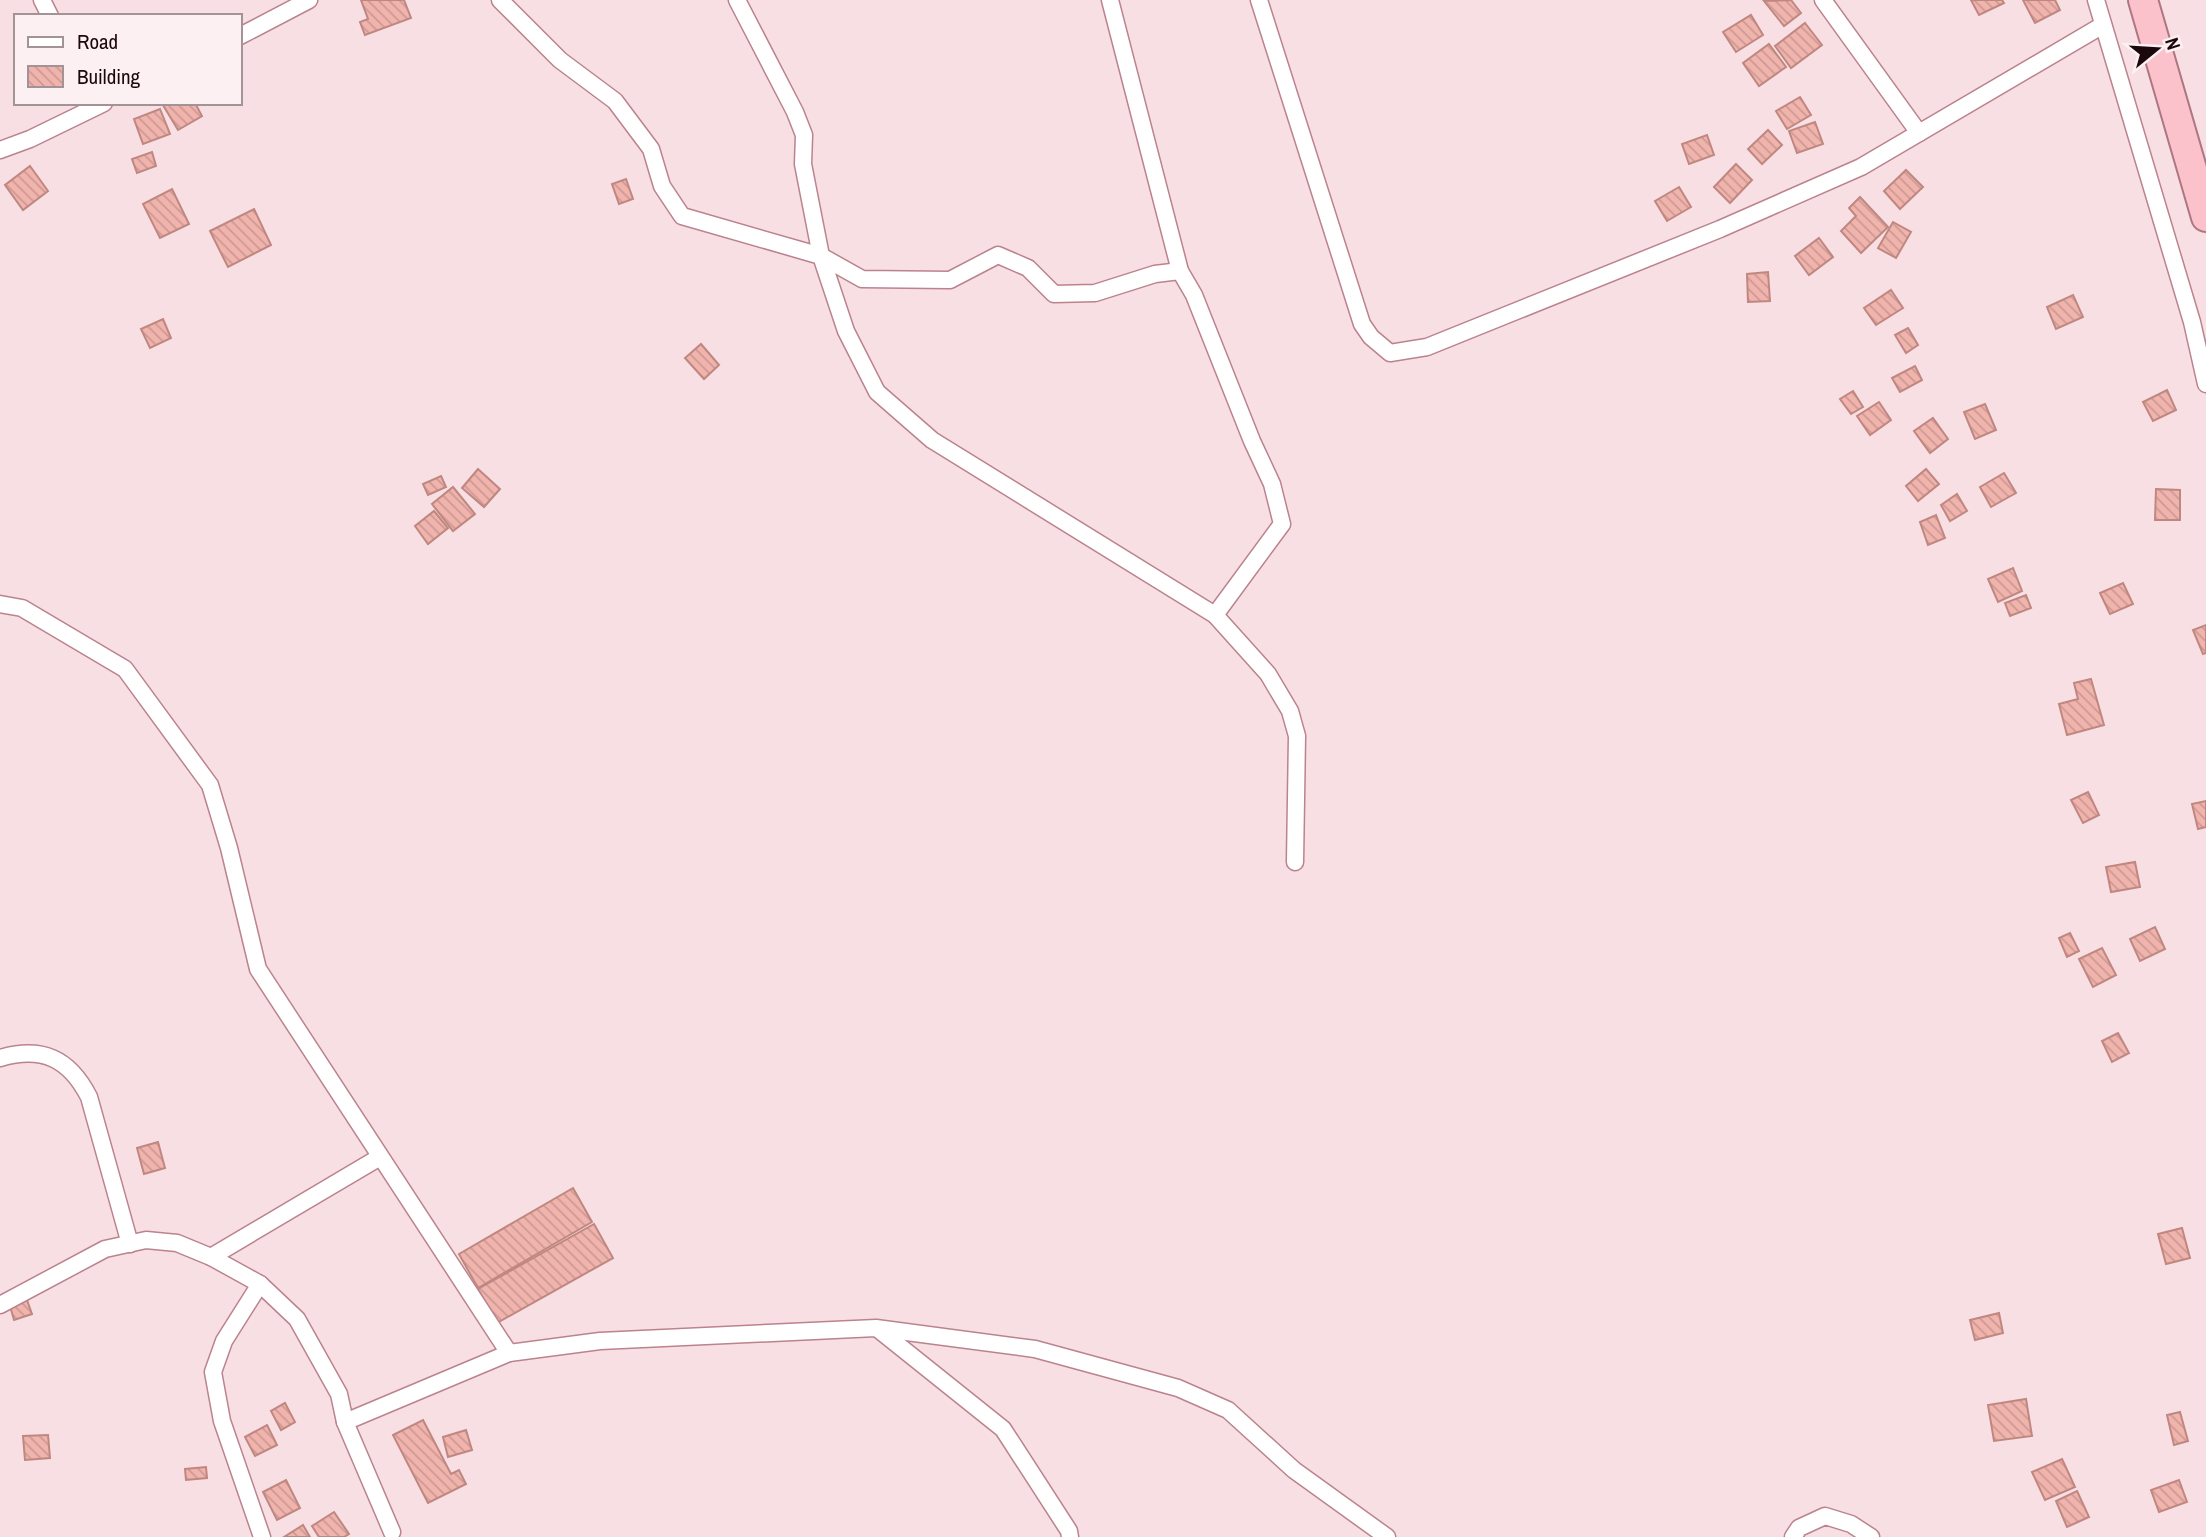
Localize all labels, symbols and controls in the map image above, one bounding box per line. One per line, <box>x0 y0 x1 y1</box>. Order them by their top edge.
legend <box>14 14 242 105</box>
north arrow <box>2122 14 2192 84</box>
text: Road <box>77 27 118 56</box>
text: N <box>2159 34 2187 53</box>
text: Building <box>77 62 141 91</box>

